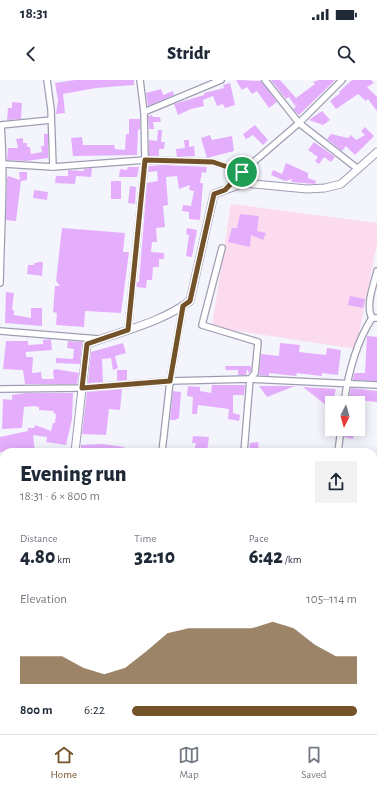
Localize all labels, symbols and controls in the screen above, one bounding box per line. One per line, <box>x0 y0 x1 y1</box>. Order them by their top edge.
text: 18:31 <box>20 6 48 21</box>
icon: back <box>20 43 42 65</box>
icon: search <box>335 43 357 65</box>
text: Stridr <box>167 45 210 63</box>
pin <box>225 155 259 189</box>
icon: arrive <box>231 161 253 183</box>
north arrow <box>325 396 365 436</box>
map controls <box>325 396 365 436</box>
button: share <box>315 461 357 503</box>
text: Evening run <box>20 463 127 485</box>
text: 18:31 · 6 × 800 m <box>20 490 100 503</box>
text: Distance <box>20 533 57 544</box>
text: Time <box>134 533 156 544</box>
text: Pace <box>249 533 268 544</box>
text: 4.80 <box>20 547 55 567</box>
text: 32:10 <box>134 547 175 567</box>
text: 6:42 <box>249 547 283 567</box>
text: km <box>55 554 71 565</box>
text: /km <box>283 554 302 565</box>
text: Elevation <box>20 593 67 606</box>
text: 105–114 m <box>306 593 357 606</box>
text: 800 m <box>20 704 52 717</box>
text: 6:22 <box>84 704 105 717</box>
tab: Home <box>51 744 77 781</box>
tab: Map <box>178 744 200 781</box>
tab: Saved <box>301 744 326 781</box>

